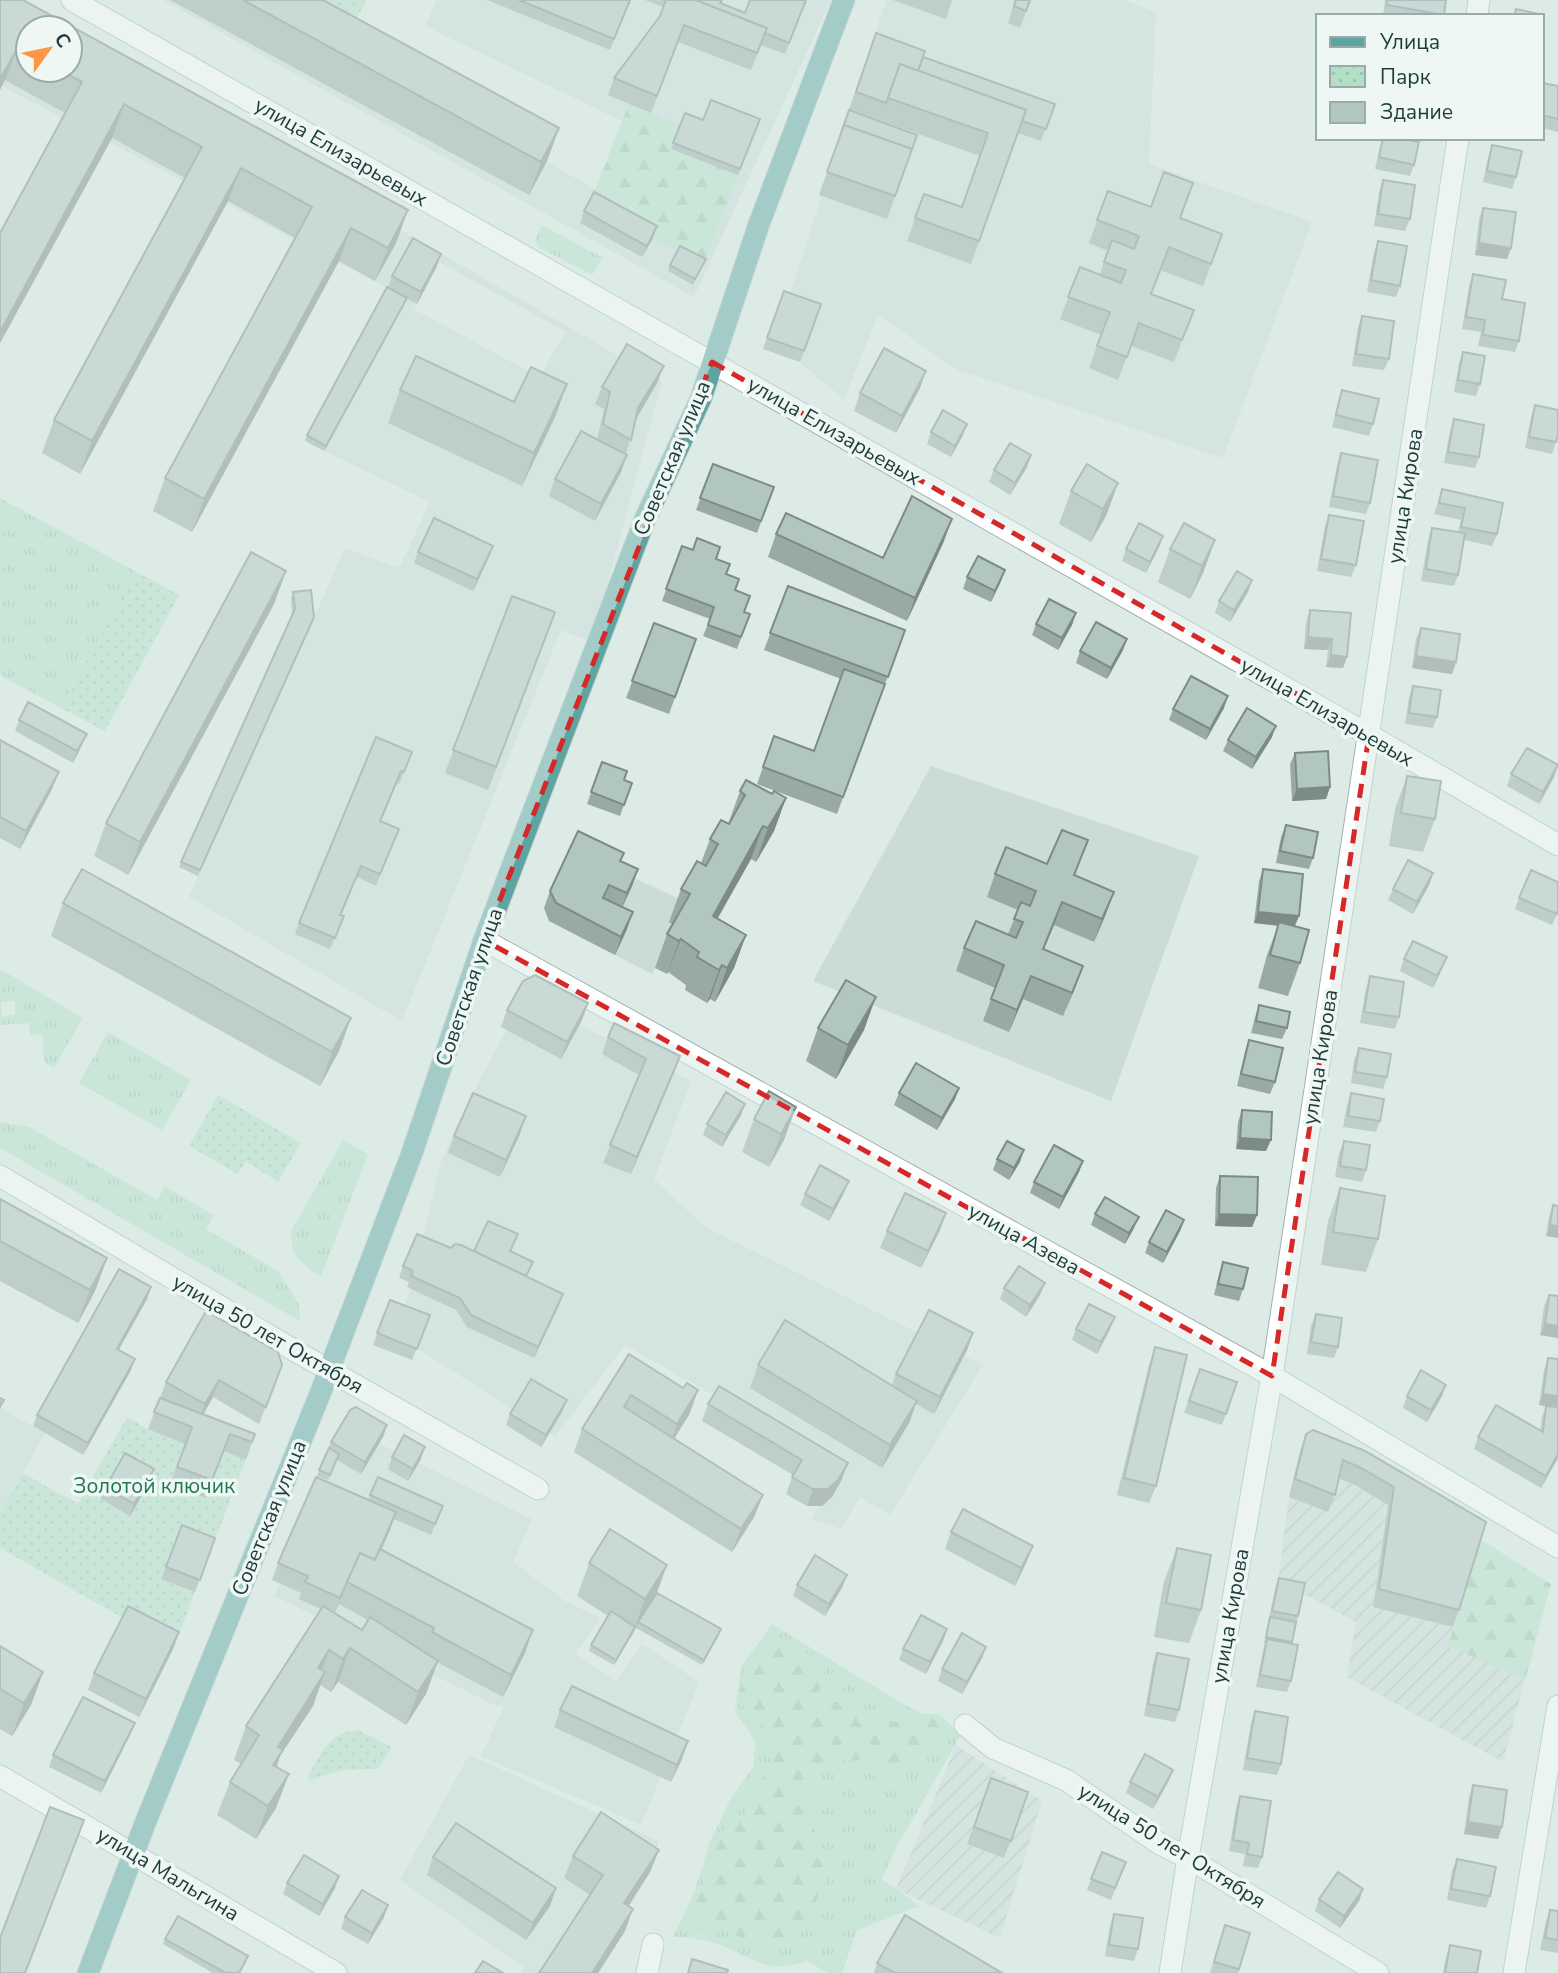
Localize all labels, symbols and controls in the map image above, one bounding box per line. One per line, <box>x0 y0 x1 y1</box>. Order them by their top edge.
north arrow <box>14 14 84 84</box>
legend <box>1316 14 1544 140</box>
text: С <box>48 28 77 53</box>
text: Улица <box>1379 28 1440 56</box>
text: Парк <box>1380 63 1432 91</box>
street label: улица Елизарьевых <box>249 91 433 213</box>
text: Здание <box>1380 98 1453 126</box>
street label: улица Елизарьевых <box>742 370 926 492</box>
street label: Советская улица <box>627 376 717 540</box>
street label: улица Кирова <box>1380 426 1430 566</box>
street label: улица Елизарьевых <box>1235 651 1419 773</box>
street label: Советская улица <box>429 904 509 1070</box>
street label: улица Кирова <box>1295 987 1345 1127</box>
street label: улица Азева <box>963 1197 1085 1281</box>
street label: улица 50 лет Октября <box>167 1268 369 1400</box>
street label: Советская улица <box>225 1436 313 1600</box>
park label: Золотой ключик <box>73 1472 236 1500</box>
street label: улица Кирова <box>1204 1546 1256 1686</box>
street label: улица 50 лет Октября <box>1073 1777 1271 1915</box>
street label: улица Мальгина <box>92 1820 244 1928</box>

